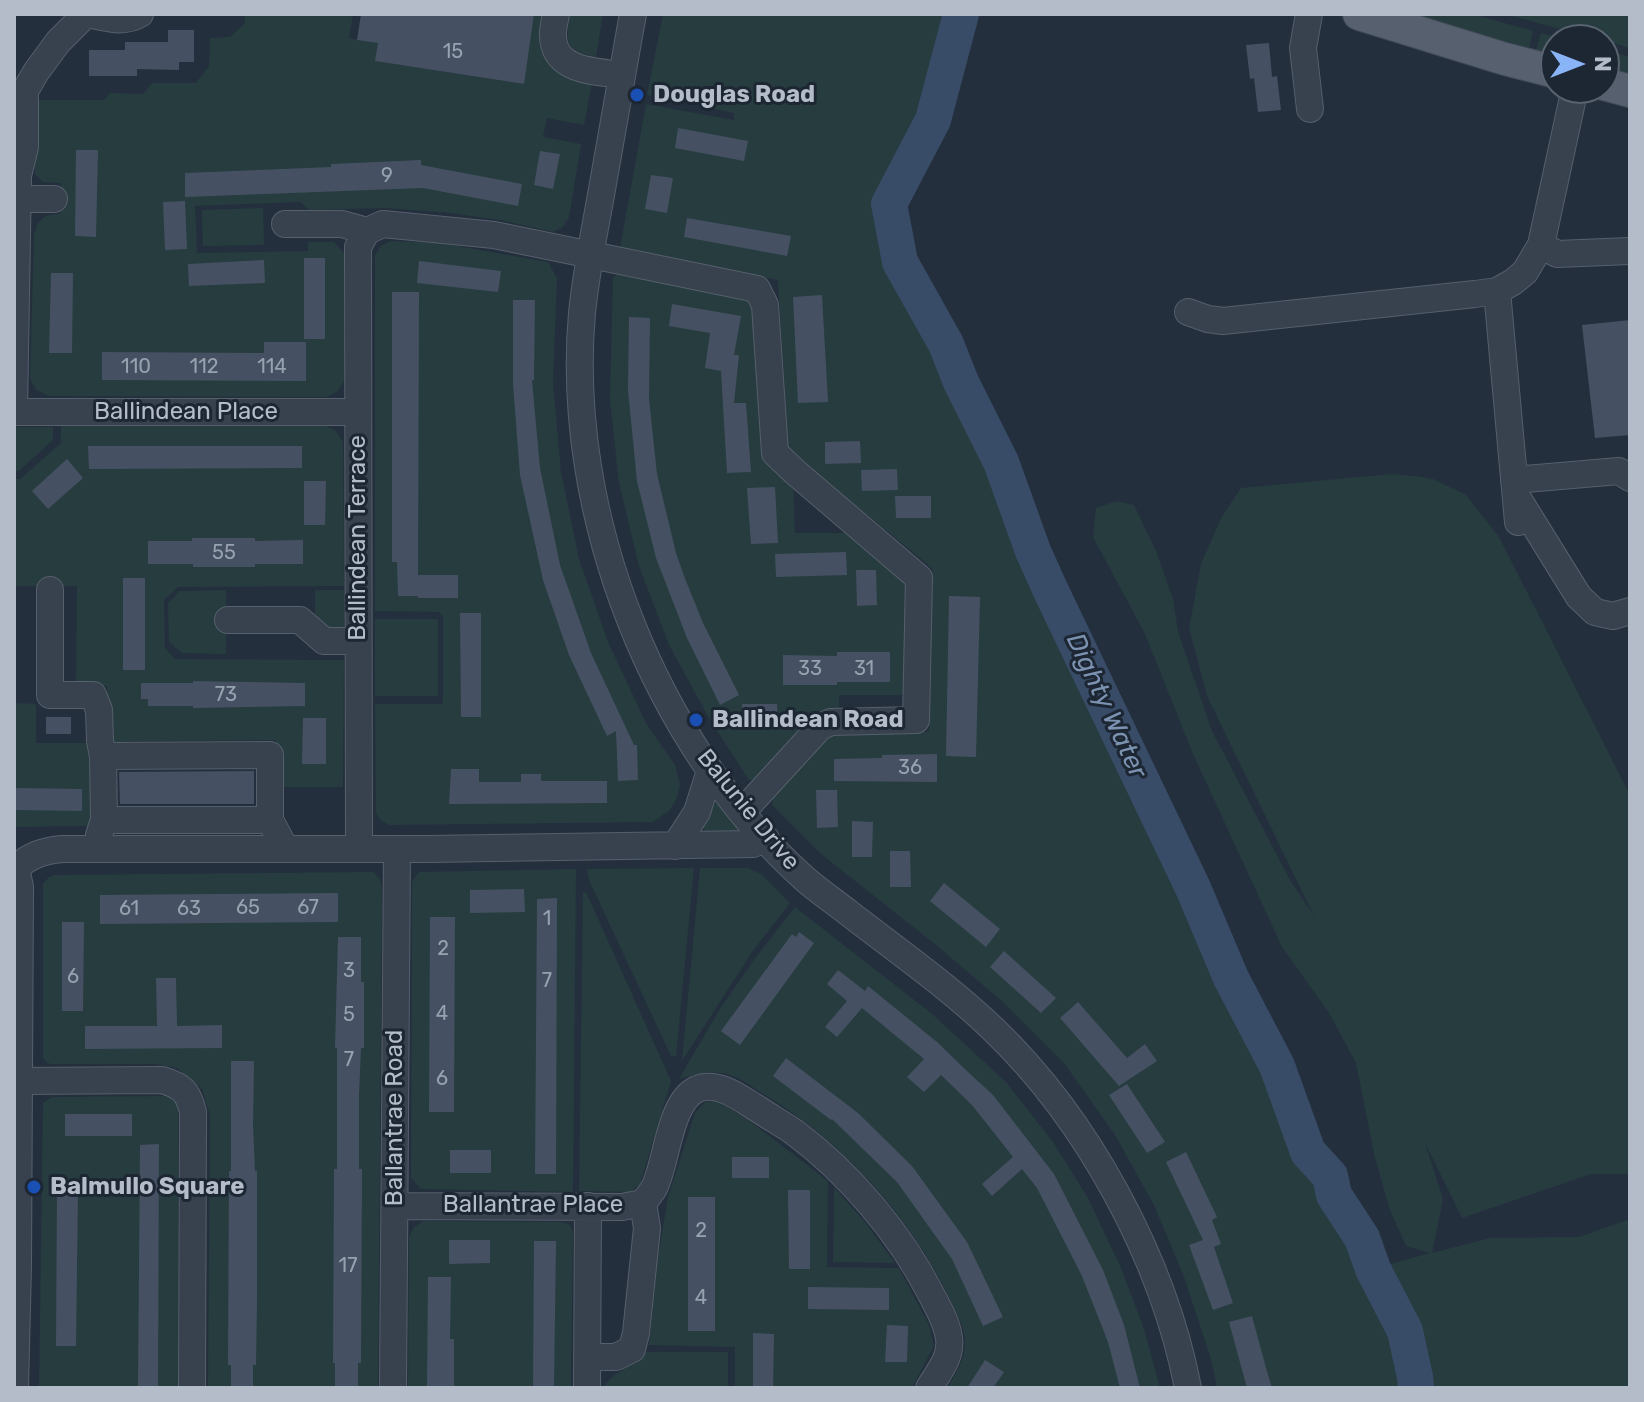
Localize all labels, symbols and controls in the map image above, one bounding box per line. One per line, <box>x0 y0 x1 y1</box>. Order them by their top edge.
north arrow <box>1540 24 1620 104</box>
house number: 15 <box>443 40 463 64</box>
text: N <box>1589 56 1616 72</box>
place label: Douglas Road <box>653 81 815 109</box>
marker: Douglas Road <box>628 86 646 104</box>
house number: 9 <box>381 164 393 188</box>
house number: 110 <box>121 355 151 379</box>
house number: 112 <box>190 355 218 379</box>
house number: 114 <box>257 355 287 379</box>
street label: Ballindean Place <box>94 398 278 426</box>
street label: Ballindean Terrace <box>344 435 372 641</box>
house number: 55 <box>212 541 236 565</box>
water label: Dighty Water <box>1059 629 1153 783</box>
house number: 33 <box>798 657 822 681</box>
house number: 31 <box>854 657 874 681</box>
house number: 73 <box>215 683 237 707</box>
place label: Ballindean Road <box>712 706 904 734</box>
marker: Ballindean Road <box>687 711 705 729</box>
street label: Balunie Drive <box>691 744 805 876</box>
house number: 36 <box>898 756 922 780</box>
house number: 65 <box>236 896 260 920</box>
house number: 67 <box>297 896 319 920</box>
house number: 61 <box>119 897 139 921</box>
house number: 63 <box>177 897 201 921</box>
house number: 1 <box>543 907 551 931</box>
house number: 2 <box>437 937 449 961</box>
house number: 3 <box>343 959 355 983</box>
house number: 6 <box>67 965 79 989</box>
house number: 7 <box>542 969 552 993</box>
house number: 4 <box>436 1002 448 1026</box>
house number: 5 <box>343 1003 355 1027</box>
street label: Ballantrae Road <box>381 1030 409 1206</box>
house number: 7 <box>344 1048 354 1072</box>
house number: 6 <box>436 1067 448 1091</box>
place label: Balmullo Square <box>50 1173 244 1201</box>
marker: Balmullo Square <box>25 1178 43 1196</box>
street label: Ballantrae Place <box>443 1191 623 1219</box>
house number: 2 <box>695 1219 707 1243</box>
house number: 17 <box>339 1254 357 1278</box>
house number: 4 <box>695 1286 707 1310</box>

